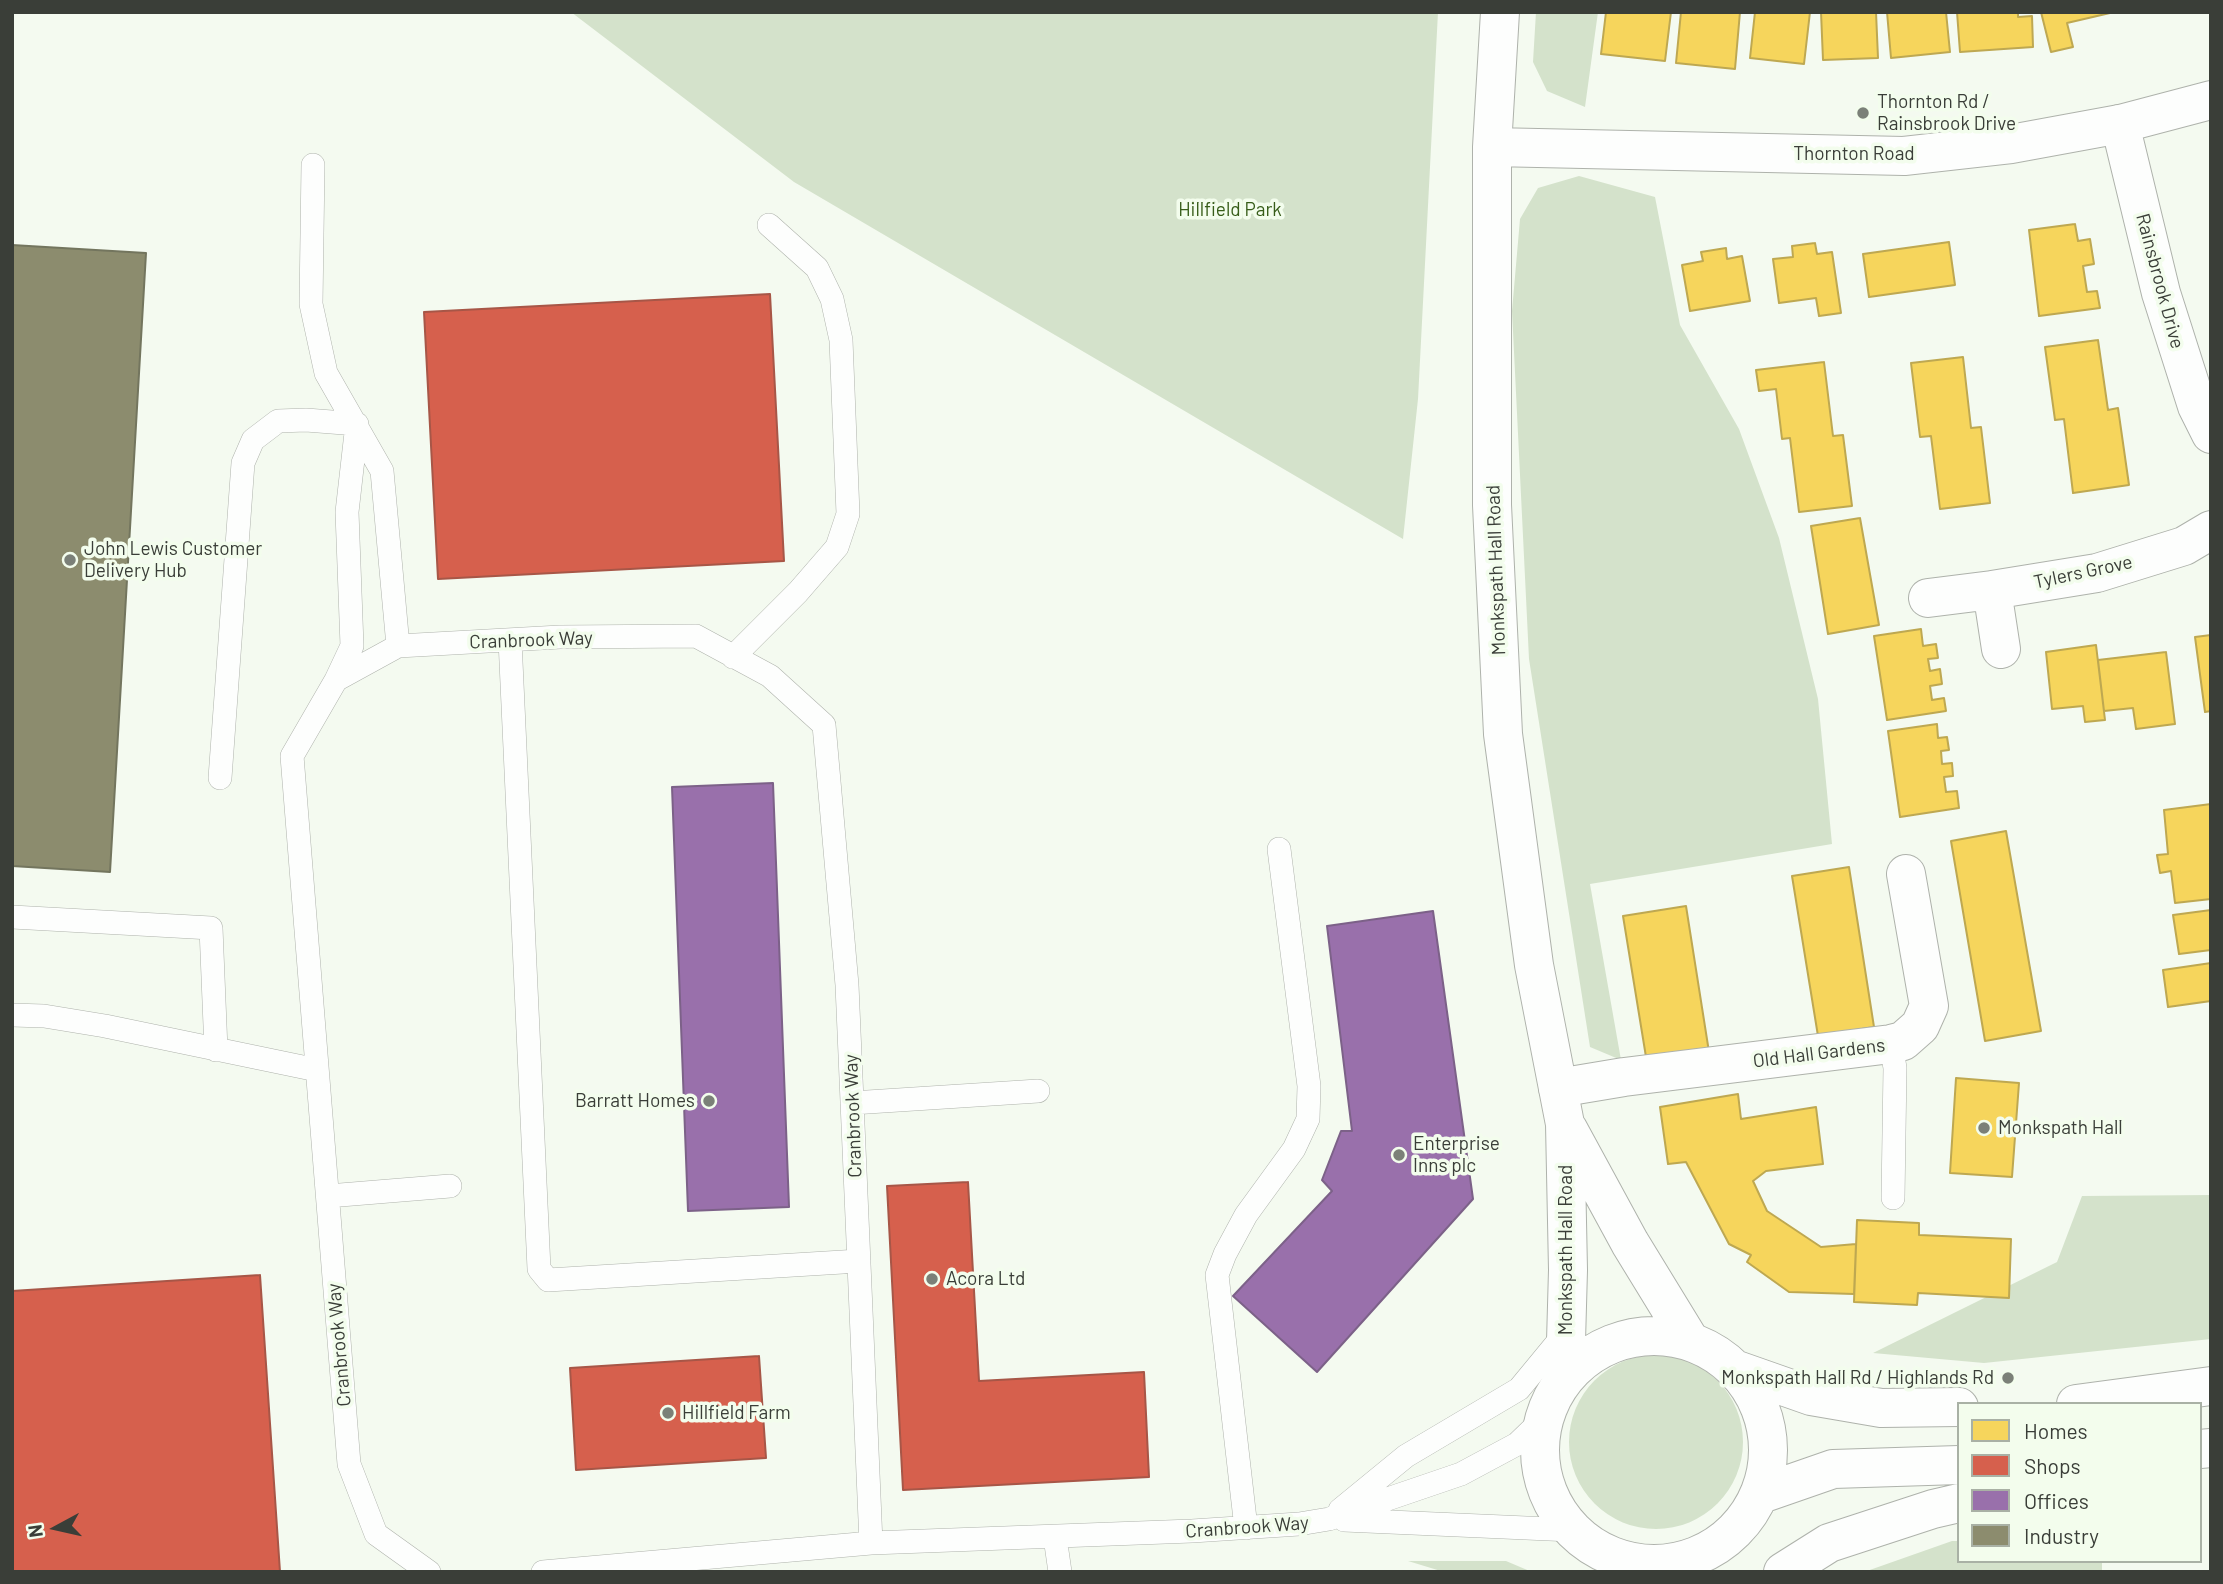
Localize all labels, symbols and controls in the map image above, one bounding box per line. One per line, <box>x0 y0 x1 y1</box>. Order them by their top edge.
place label: Thornton Rd / Rainsbrook Drive <box>1877 91 2016 135</box>
marker: Thornton Rd / Rainsbrook Drive <box>1855 105 1871 121</box>
street label: Thornton Road <box>1793 143 1915 165</box>
park label: Hillfield Park <box>1178 199 1282 221</box>
street label: Rainsbrook Drive <box>2131 211 2189 351</box>
street label: Monkspath Hall Road <box>1482 484 1510 656</box>
place label: John Lewis Customer Delivery Hub <box>84 538 262 582</box>
street label: Tylers Grove <box>2031 550 2135 594</box>
marker: John Lewis Customer Delivery Hub <box>62 552 78 568</box>
street label: Cranbrook Way <box>469 626 593 654</box>
street label: Old Hall Gardens <box>1752 1034 1886 1072</box>
street label: Cranbrook Way <box>839 1054 867 1178</box>
place label: Barratt Homes <box>575 1090 695 1112</box>
marker: Barratt Homes <box>701 1093 717 1109</box>
place label: Monkspath Hall <box>1998 1117 2123 1139</box>
marker: Monkspath Hall <box>1976 1120 1992 1136</box>
place label: Enterprise Inns plc <box>1413 1133 1500 1177</box>
marker: Enterprise Inns plc <box>1391 1147 1407 1163</box>
street label: Monkspath Hall Road <box>1555 1165 1577 1335</box>
place label: Acora Ltd <box>946 1268 1025 1290</box>
marker: Acora Ltd <box>924 1271 940 1287</box>
street label: Cranbrook Way <box>322 1282 356 1408</box>
place label: Monkspath Hall Rd / Highlands Rd <box>1721 1367 1994 1389</box>
marker: Monkspath Hall Rd / Highlands Rd <box>2000 1370 2016 1386</box>
place label: Hillfield Farm <box>682 1402 791 1424</box>
legend <box>1957 1402 2202 1563</box>
marker: Hillfield Farm <box>660 1405 676 1421</box>
text: Homes <box>2024 1418 2088 1443</box>
text: Shops <box>2024 1453 2081 1478</box>
text: Offices <box>2024 1488 2089 1513</box>
north arrow <box>21 1493 91 1563</box>
street label: Cranbrook Way <box>1185 1511 1309 1543</box>
text: N <box>22 1523 47 1539</box>
text: Industry <box>2024 1523 2099 1548</box>

